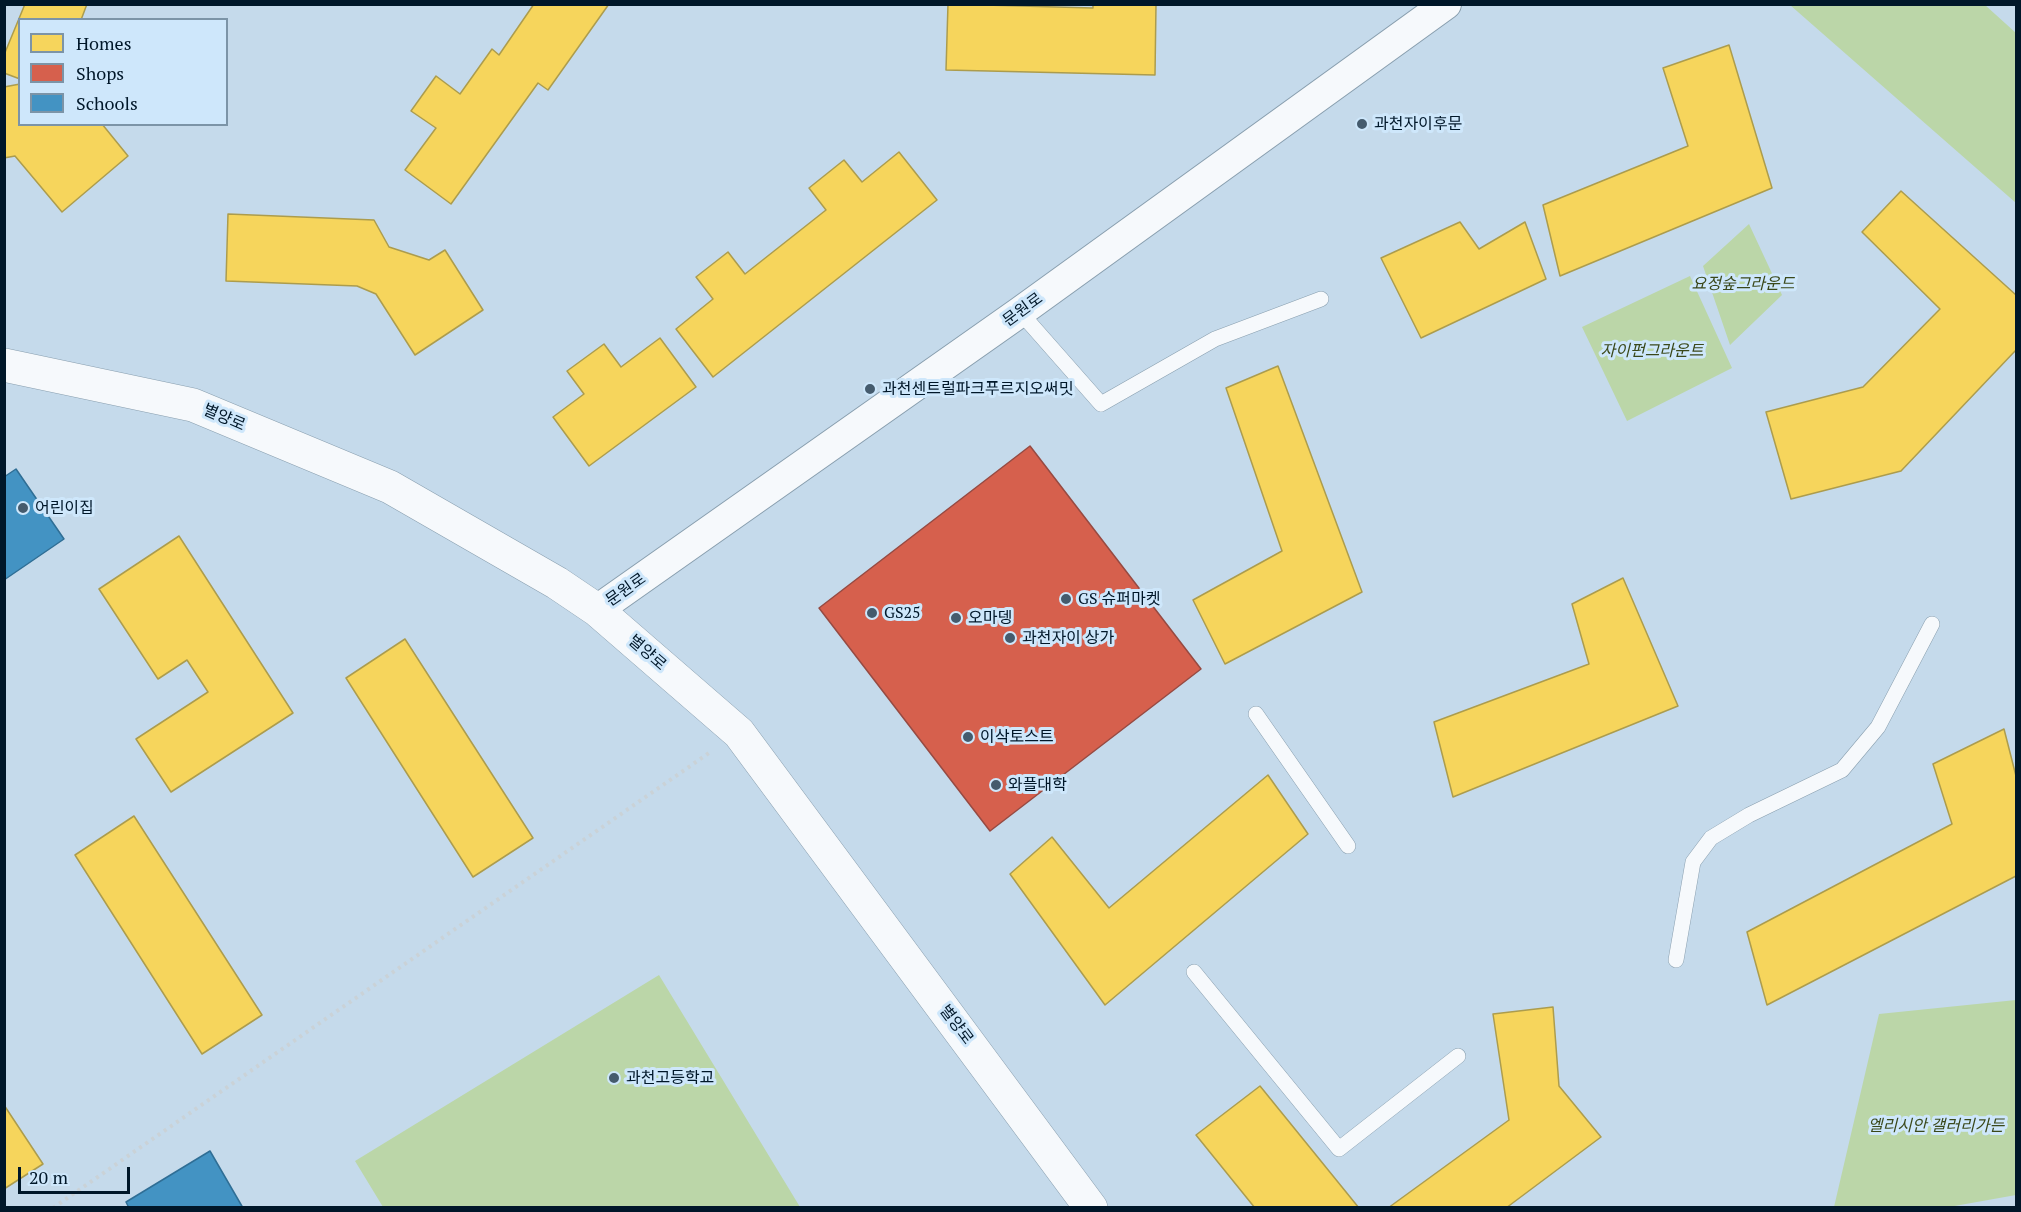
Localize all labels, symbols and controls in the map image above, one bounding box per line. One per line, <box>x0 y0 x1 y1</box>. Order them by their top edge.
legend <box>18 18 228 126</box>
text: Homes <box>76 31 131 55</box>
text: Shops <box>76 61 124 85</box>
text: Schools <box>76 91 138 115</box>
place label: 과천자이후문 <box>1374 114 1462 134</box>
marker: 과천자이후문 <box>1355 117 1369 131</box>
park label: 요정숲그라운드 <box>1691 274 1795 294</box>
street label: 문원로 <box>999 289 1047 331</box>
park label: 자이펀그라운트 <box>1600 341 1704 361</box>
place label: 과천센트럴파크푸르지오써밋 <box>882 379 1073 399</box>
marker: 과천센트럴파크푸르지오써밋 <box>863 382 877 396</box>
street label: 별양로 <box>200 401 248 435</box>
place label: 어린이집 <box>35 498 94 518</box>
marker: 어린이집 <box>16 501 30 515</box>
street label: 문원로 <box>602 569 650 611</box>
place label: GS 슈퍼마켓 <box>1078 589 1160 609</box>
marker: GS 슈퍼마켓 <box>1059 592 1073 606</box>
place label: GS25 <box>884 603 921 623</box>
marker: GS25 <box>865 606 879 620</box>
place label: 오마뎅 <box>968 608 1012 628</box>
marker: 오마뎅 <box>949 611 963 625</box>
place label: 과천자이 상가 <box>1022 628 1114 648</box>
street label: 별양로 <box>624 631 670 675</box>
marker: 과천자이 상가 <box>1003 631 1017 645</box>
place label: 이삭토스트 <box>980 727 1054 747</box>
marker: 이삭토스트 <box>961 730 975 744</box>
place label: 와플대학 <box>1008 775 1067 795</box>
marker: 와플대학 <box>989 778 1003 792</box>
street label: 별양로 <box>935 1002 977 1048</box>
place label: 과천고등학교 <box>626 1068 714 1088</box>
marker: 과천고등학교 <box>607 1071 621 1085</box>
park label: 엘리시안 갤러리가든 <box>1868 1116 2004 1136</box>
scale bar <box>21 1155 134 1193</box>
text: 20 m <box>29 1165 68 1189</box>

